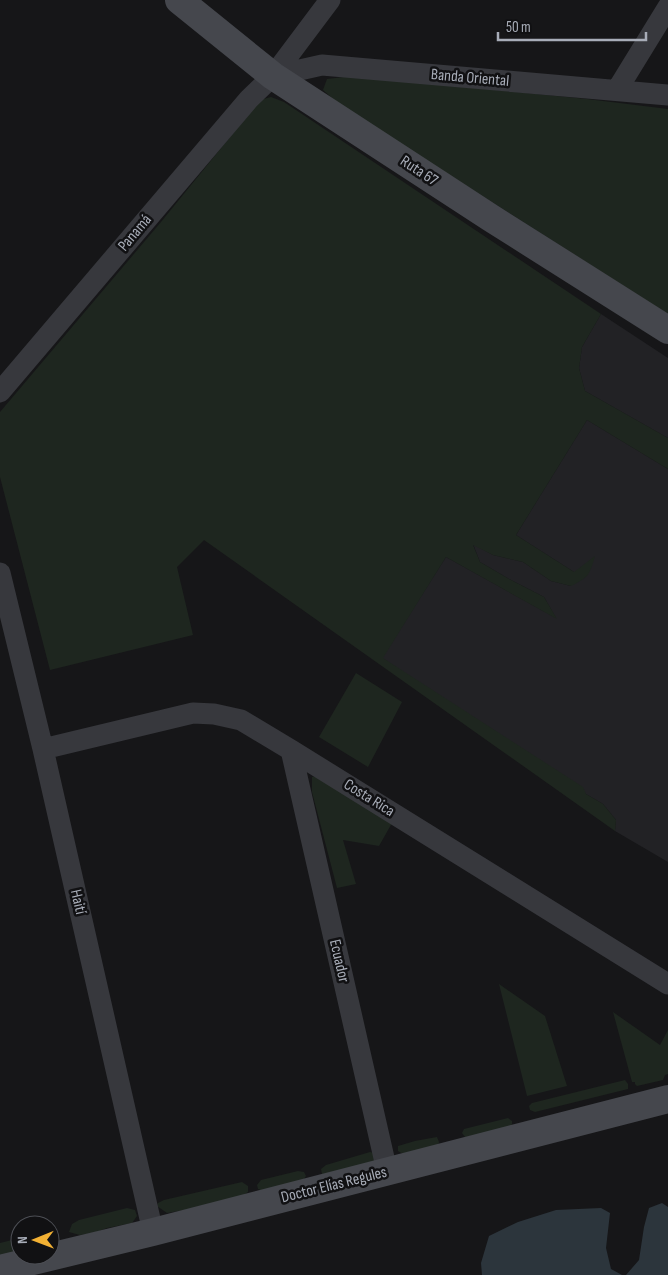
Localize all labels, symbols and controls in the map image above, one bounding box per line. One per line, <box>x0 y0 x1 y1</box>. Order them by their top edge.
scale bar <box>498 10 646 42</box>
text: 50 m <box>506 18 531 37</box>
street label: Banda Oriental <box>430 65 510 91</box>
street label: Ruta 67 <box>397 152 442 190</box>
street label: Panamá <box>114 211 156 255</box>
street label: Costa Rica <box>340 775 398 821</box>
street label: Haití <box>66 888 90 916</box>
street label: Ecuador <box>325 938 353 985</box>
street label: Doctor Elías Regules <box>279 1163 389 1207</box>
north arrow <box>10 1215 60 1265</box>
text: N <box>14 1236 31 1244</box>

